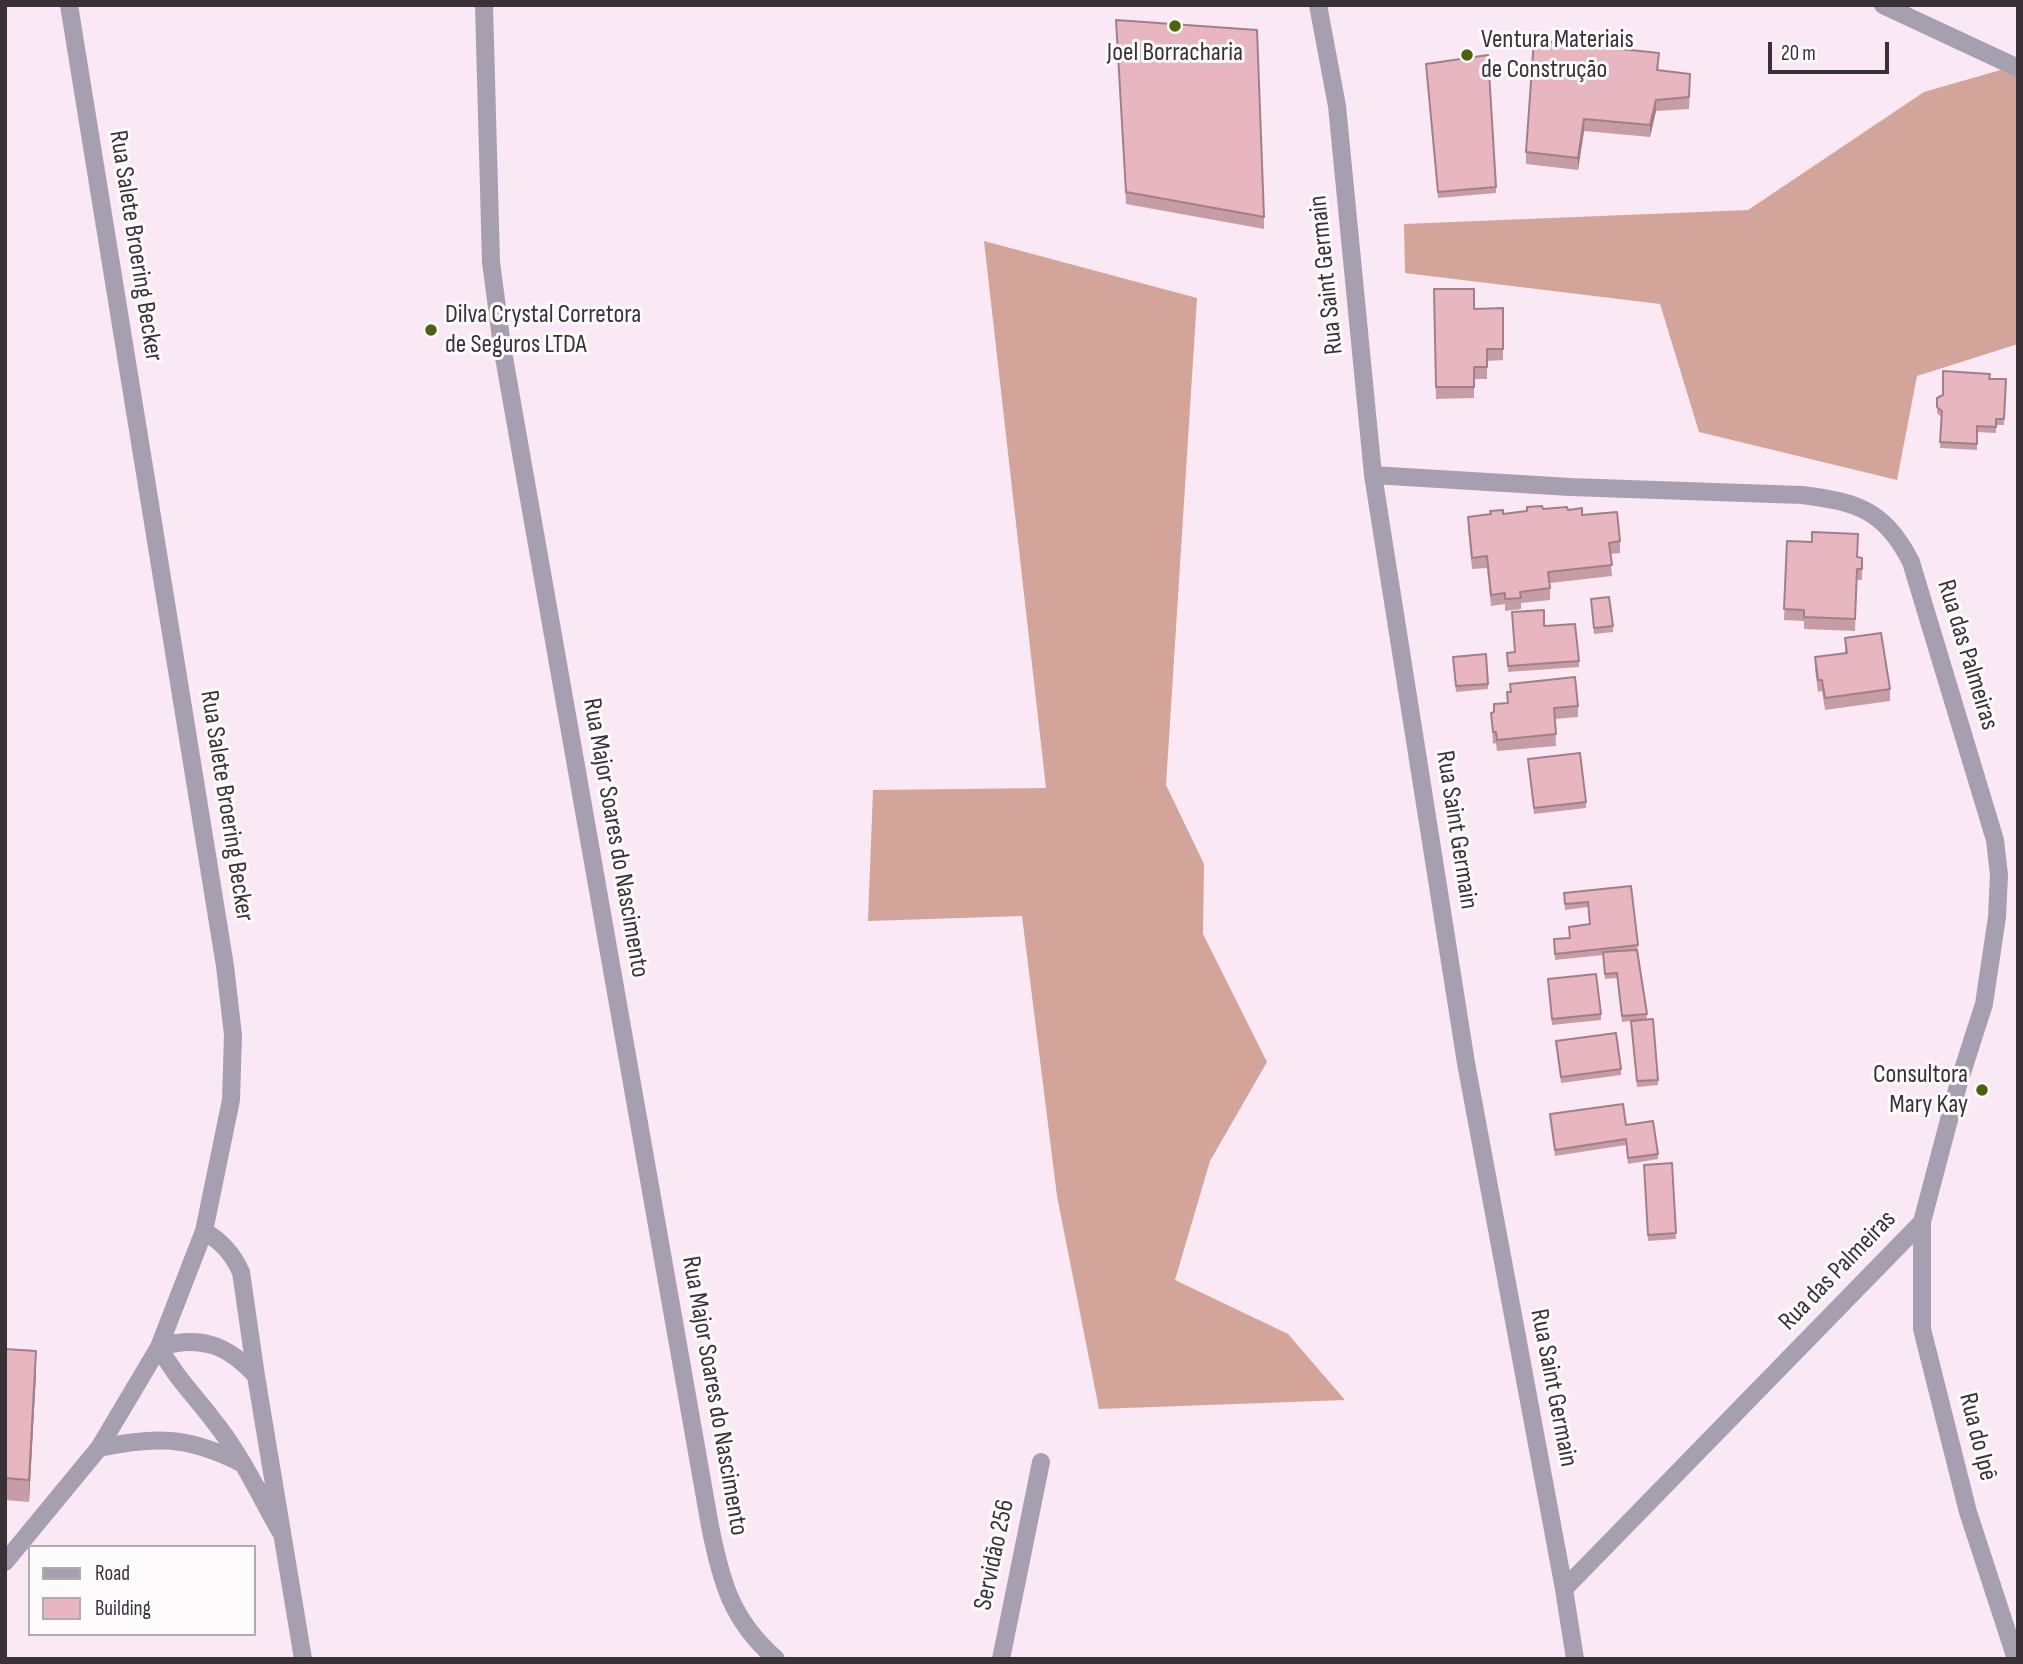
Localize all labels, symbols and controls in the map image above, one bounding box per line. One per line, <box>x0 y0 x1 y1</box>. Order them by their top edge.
marker: Joel Borracharia <box>1167 18 1183 34</box>
place label: Ventura Materiais de Construção <box>1481 24 1634 86</box>
scale bar <box>1771 28 1892 72</box>
place label: Joel Borracharia <box>1107 37 1243 69</box>
text: 20 m <box>1781 41 1816 66</box>
marker: Ventura Materiais de Construção <box>1459 47 1475 63</box>
street label: Rua Salete Broering Becker <box>101 128 169 364</box>
street label: Rua Saint Germain <box>1303 194 1351 356</box>
place label: Dilva Crystal Corretora de Seguros LTDA <box>445 299 641 360</box>
marker: Dilva Crystal Corretora de Seguros LTDA <box>423 322 439 338</box>
street label: Rua das Palmeiras <box>1929 576 2005 734</box>
street label: Rua Salete Broering Becker <box>192 688 260 924</box>
street label: Rua Major Soares do Nascimento <box>575 696 655 980</box>
street label: Rua Saint Germain <box>1428 749 1484 911</box>
place label: Consultora Mary Kay <box>1873 1059 1968 1120</box>
marker: Consultora Mary Kay <box>1974 1082 1990 1098</box>
street label: Rua das Palmeiras <box>1773 1204 1903 1338</box>
street label: Rua Major Soares do Nascimento <box>674 1254 754 1538</box>
street label: Rua Saint Germain <box>1522 1307 1584 1469</box>
street label: Rua do Ipê <box>1951 1390 2003 1484</box>
street label: Servidão 256 <box>968 1497 1022 1613</box>
legend <box>28 1545 256 1636</box>
text: Road <box>95 1561 130 1586</box>
text: Building <box>95 1596 151 1621</box>

